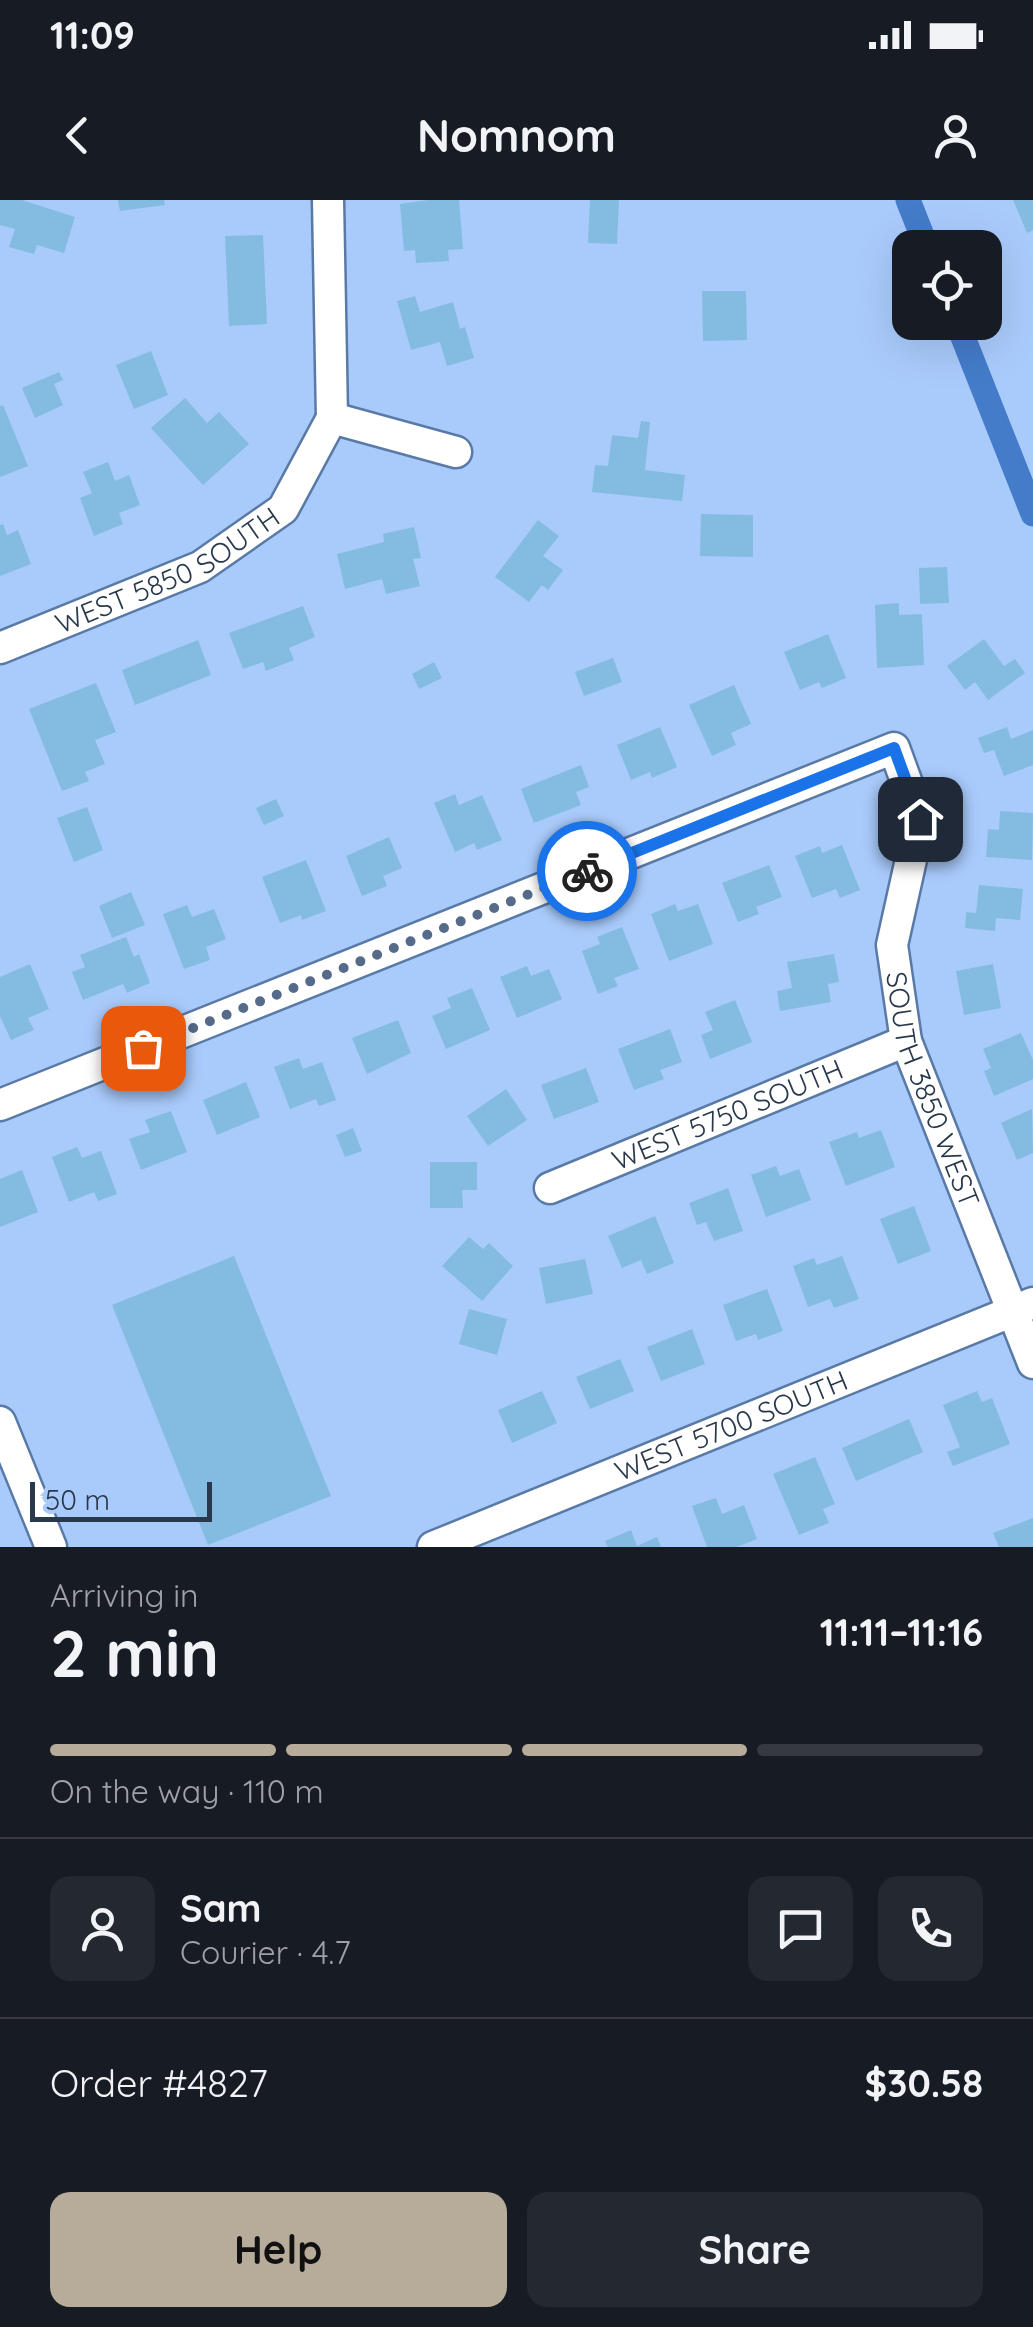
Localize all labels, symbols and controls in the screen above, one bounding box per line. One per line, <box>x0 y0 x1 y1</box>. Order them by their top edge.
text: 11:09 <box>50 11 135 59</box>
text: Nomnom <box>417 107 616 163</box>
icon: back <box>50 108 105 163</box>
icon: person <box>928 108 983 163</box>
map controls <box>892 230 1002 340</box>
button: locate <box>892 230 1002 340</box>
street label: WEST 5850 SOUTH <box>50 499 286 641</box>
pin <box>878 777 963 862</box>
icon: home <box>893 792 948 847</box>
courier <box>537 821 637 921</box>
icon: bike <box>560 844 615 899</box>
street label: SOUTH 3850 WEST <box>879 969 988 1212</box>
pin <box>101 1006 186 1091</box>
icon: bag <box>116 1021 171 1076</box>
street label: WEST 5750 SOUTH <box>607 1051 848 1178</box>
street label: WEST 5700 SOUTH <box>610 1362 853 1488</box>
scale bar <box>30 1477 212 1522</box>
text: 50 m <box>45 1482 110 1517</box>
text: Arriving in <box>50 1575 199 1615</box>
text: 11:11–11:16 <box>820 1608 983 1656</box>
text: 2 min <box>50 1612 219 1693</box>
text: On the way · 110 m <box>50 1771 324 1811</box>
button: person <box>50 1876 155 1981</box>
button: chat <box>748 1876 853 1981</box>
button: phone <box>878 1876 983 1981</box>
text: Sam <box>180 1884 262 1932</box>
text: Courier · 4.7 <box>180 1932 351 1972</box>
text: Order #4827 <box>50 2059 268 2107</box>
text: $30.58 <box>864 2059 983 2107</box>
button: Help <box>50 2192 507 2307</box>
button: Share <box>527 2192 983 2307</box>

